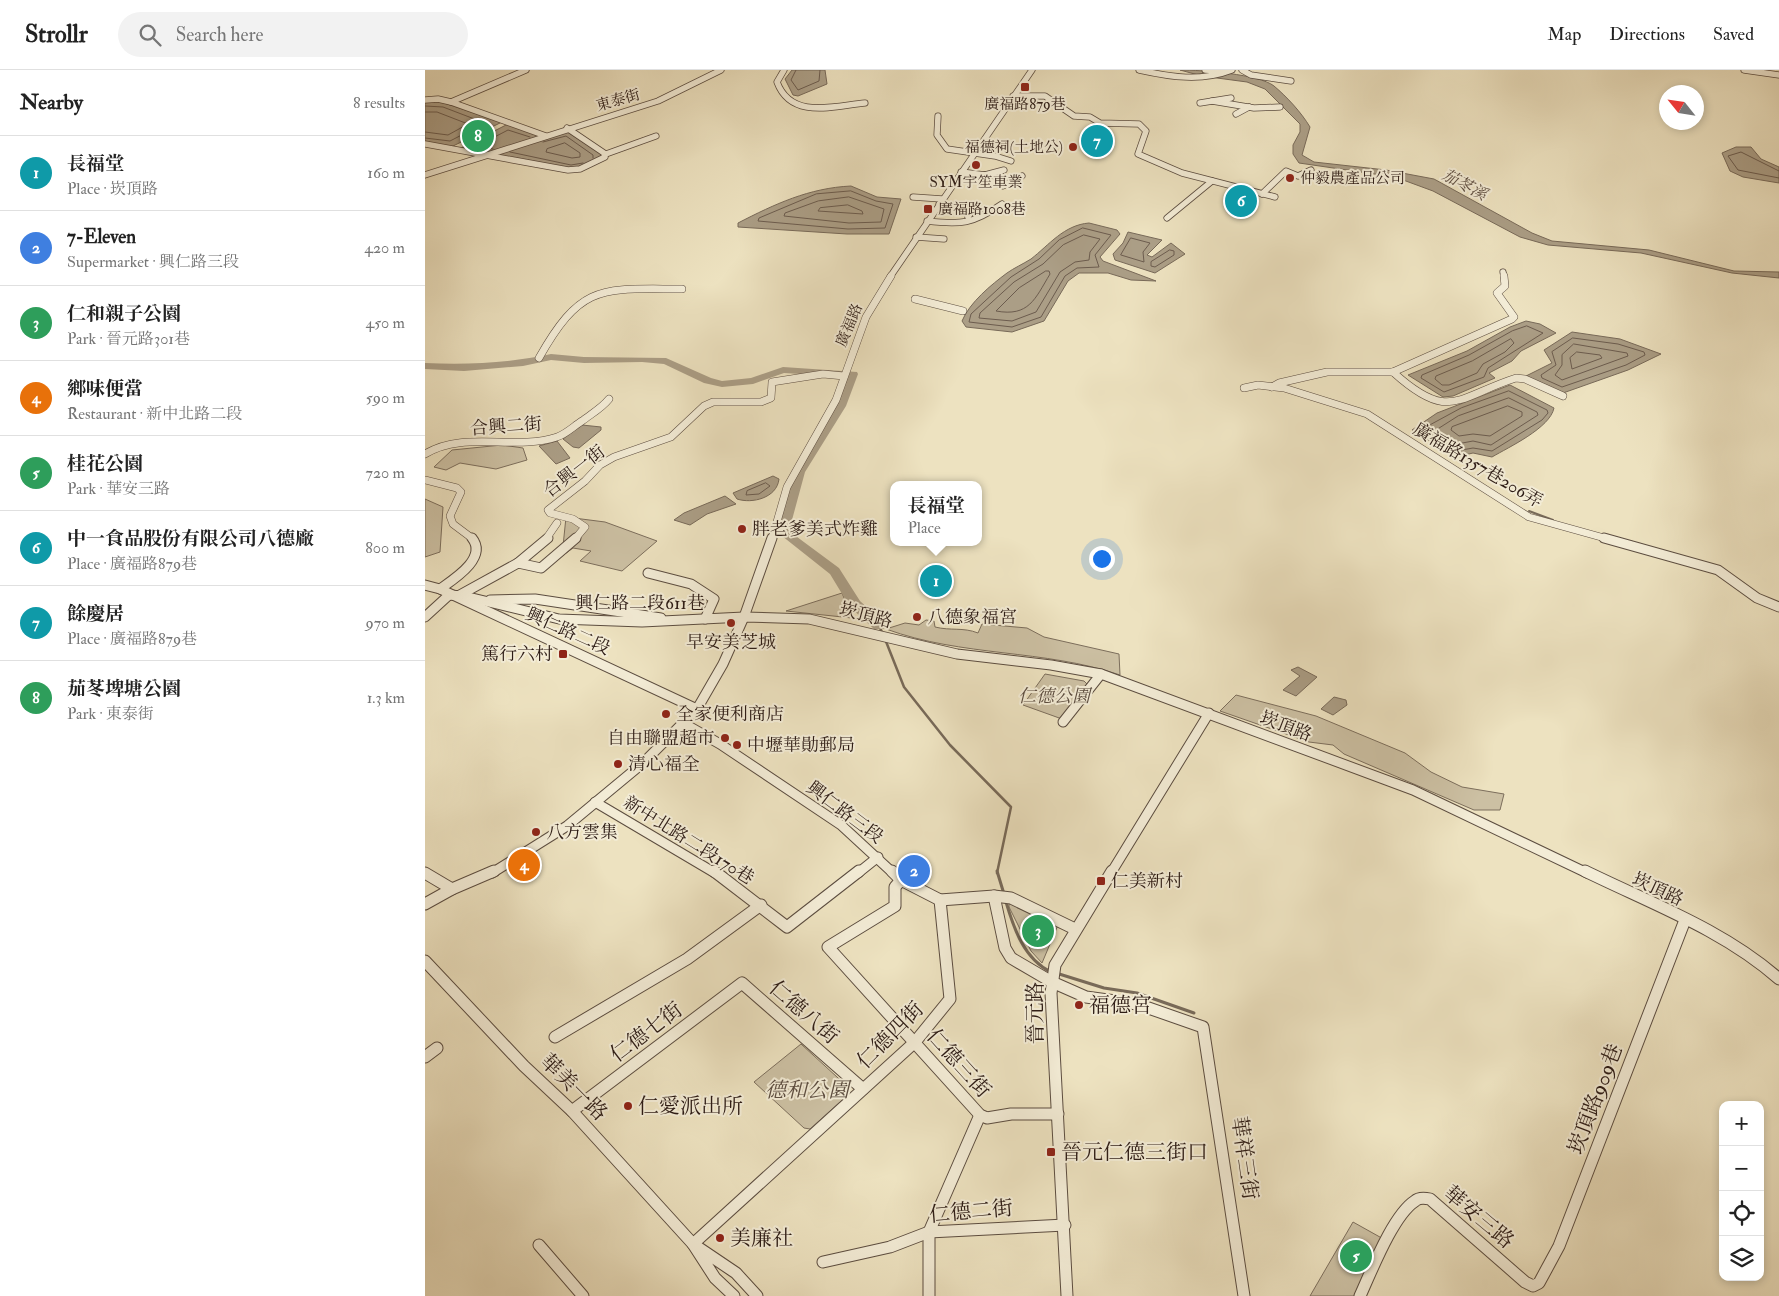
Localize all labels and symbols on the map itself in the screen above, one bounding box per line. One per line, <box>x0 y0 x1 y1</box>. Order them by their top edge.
marker: 廣福路879巷 <box>1019 81 1031 93</box>
street label: 東泰街 <box>594 85 642 116</box>
north arrow <box>1659 85 1704 130</box>
place label: 廣福路879巷 <box>984 95 1066 114</box>
pin: 8 <box>462 117 494 155</box>
pin: 7 <box>1081 122 1113 160</box>
place label: 福德祠(土地公) <box>965 138 1063 157</box>
marker: 福德祠(土地公) <box>1067 141 1079 153</box>
marker: SYM宇笙車業 <box>970 159 982 171</box>
water label: 茄苳溪 <box>1439 165 1492 206</box>
place label: 仲毅農產品公司 <box>1300 169 1405 188</box>
marker: 仲毅農產品公司 <box>1284 172 1296 184</box>
place label: SYM宇笙車業 <box>929 173 1023 192</box>
pin: 6 <box>1225 182 1257 220</box>
place label: 廣福路1008巷 <box>938 200 1026 219</box>
marker: 廣福路1008巷 <box>922 203 934 215</box>
street label: 廣福路 <box>832 301 867 350</box>
street label: 合興二街 <box>469 413 543 440</box>
street label: 廣福路1357巷206弄 <box>1409 418 1547 513</box>
street label: 合興一街 <box>539 440 610 503</box>
place label: 胖老爹美式炸雞 <box>752 518 878 541</box>
marker: 胖老爹美式炸雞 <box>736 523 748 535</box>
your location <box>1089 546 1115 572</box>
pin: 1 <box>920 562 952 600</box>
street label: 興仁路二段611巷 <box>575 592 705 615</box>
street label: 崁頂路 <box>837 597 895 634</box>
street label: 興仁路二段 <box>522 603 614 660</box>
place label: 八德象福宮 <box>927 606 1017 629</box>
marker: 八德象福宮 <box>911 611 923 623</box>
marker: 早安美芝城 <box>725 617 737 629</box>
place label: 早安美芝城 <box>686 631 776 654</box>
place label: 篤行六村 <box>481 643 553 666</box>
marker: 篤行六村 <box>557 648 569 660</box>
park label: 仁德公園 <box>1018 685 1093 708</box>
place label: 全家便利商店 <box>676 703 784 726</box>
street label: 崁頂路 <box>1256 706 1315 747</box>
marker: 全家便利商店 <box>660 708 672 720</box>
place label: 自由聯盟超市 <box>607 727 715 750</box>
marker: 自由聯盟超市 <box>719 732 731 744</box>
place label: 中壢華勛郵局 <box>747 734 855 757</box>
marker: 中壢華勛郵局 <box>731 739 743 751</box>
place label: 清心福全 <box>628 753 700 776</box>
marker: 清心福全 <box>612 758 624 770</box>
street label: 興仁路三段 <box>802 776 888 849</box>
street label: 新中北路二段170巷 <box>619 791 758 890</box>
place label: 八方雲集 <box>546 821 618 844</box>
marker: 八方雲集 <box>530 826 542 838</box>
pin: 4 <box>508 846 540 884</box>
pin: 2 <box>898 852 930 890</box>
street label: 崁頂路 <box>1628 868 1687 911</box>
place label: 仁美新村 <box>1111 870 1183 893</box>
marker: 仁美新村 <box>1095 875 1107 887</box>
pin: 3 <box>1022 912 1054 950</box>
street label: 仁德八街 <box>763 975 844 1050</box>
street label: 晉元路 <box>1022 982 1049 1045</box>
place label: 福德宮 <box>1089 992 1152 1019</box>
street label: 仁德七街 <box>605 996 688 1068</box>
street label: 仁德四街 <box>851 996 930 1075</box>
marker: 福德宮 <box>1073 999 1085 1011</box>
street label: 仁德三街 <box>920 1023 997 1104</box>
street label: 崁頂路909巷 <box>1562 1040 1629 1158</box>
street label: 華美一路 <box>534 1048 613 1127</box>
park label: 德和公園 <box>765 1077 852 1104</box>
place label: 仁愛派出所 <box>638 1093 743 1120</box>
marker: 仁愛派出所 <box>622 1100 634 1112</box>
street label: 華祥三街 <box>1225 1115 1264 1202</box>
place label: 晉元仁德三街口 <box>1061 1139 1208 1166</box>
marker: 晉元仁德三街口 <box>1045 1146 1057 1158</box>
street label: 華安三路 <box>1438 1180 1520 1255</box>
street label: 仁德二街 <box>928 1194 1014 1229</box>
place label: 美廉社 <box>730 1225 793 1252</box>
marker: 美廉社 <box>714 1232 726 1244</box>
pin: 5 <box>1340 1237 1372 1275</box>

